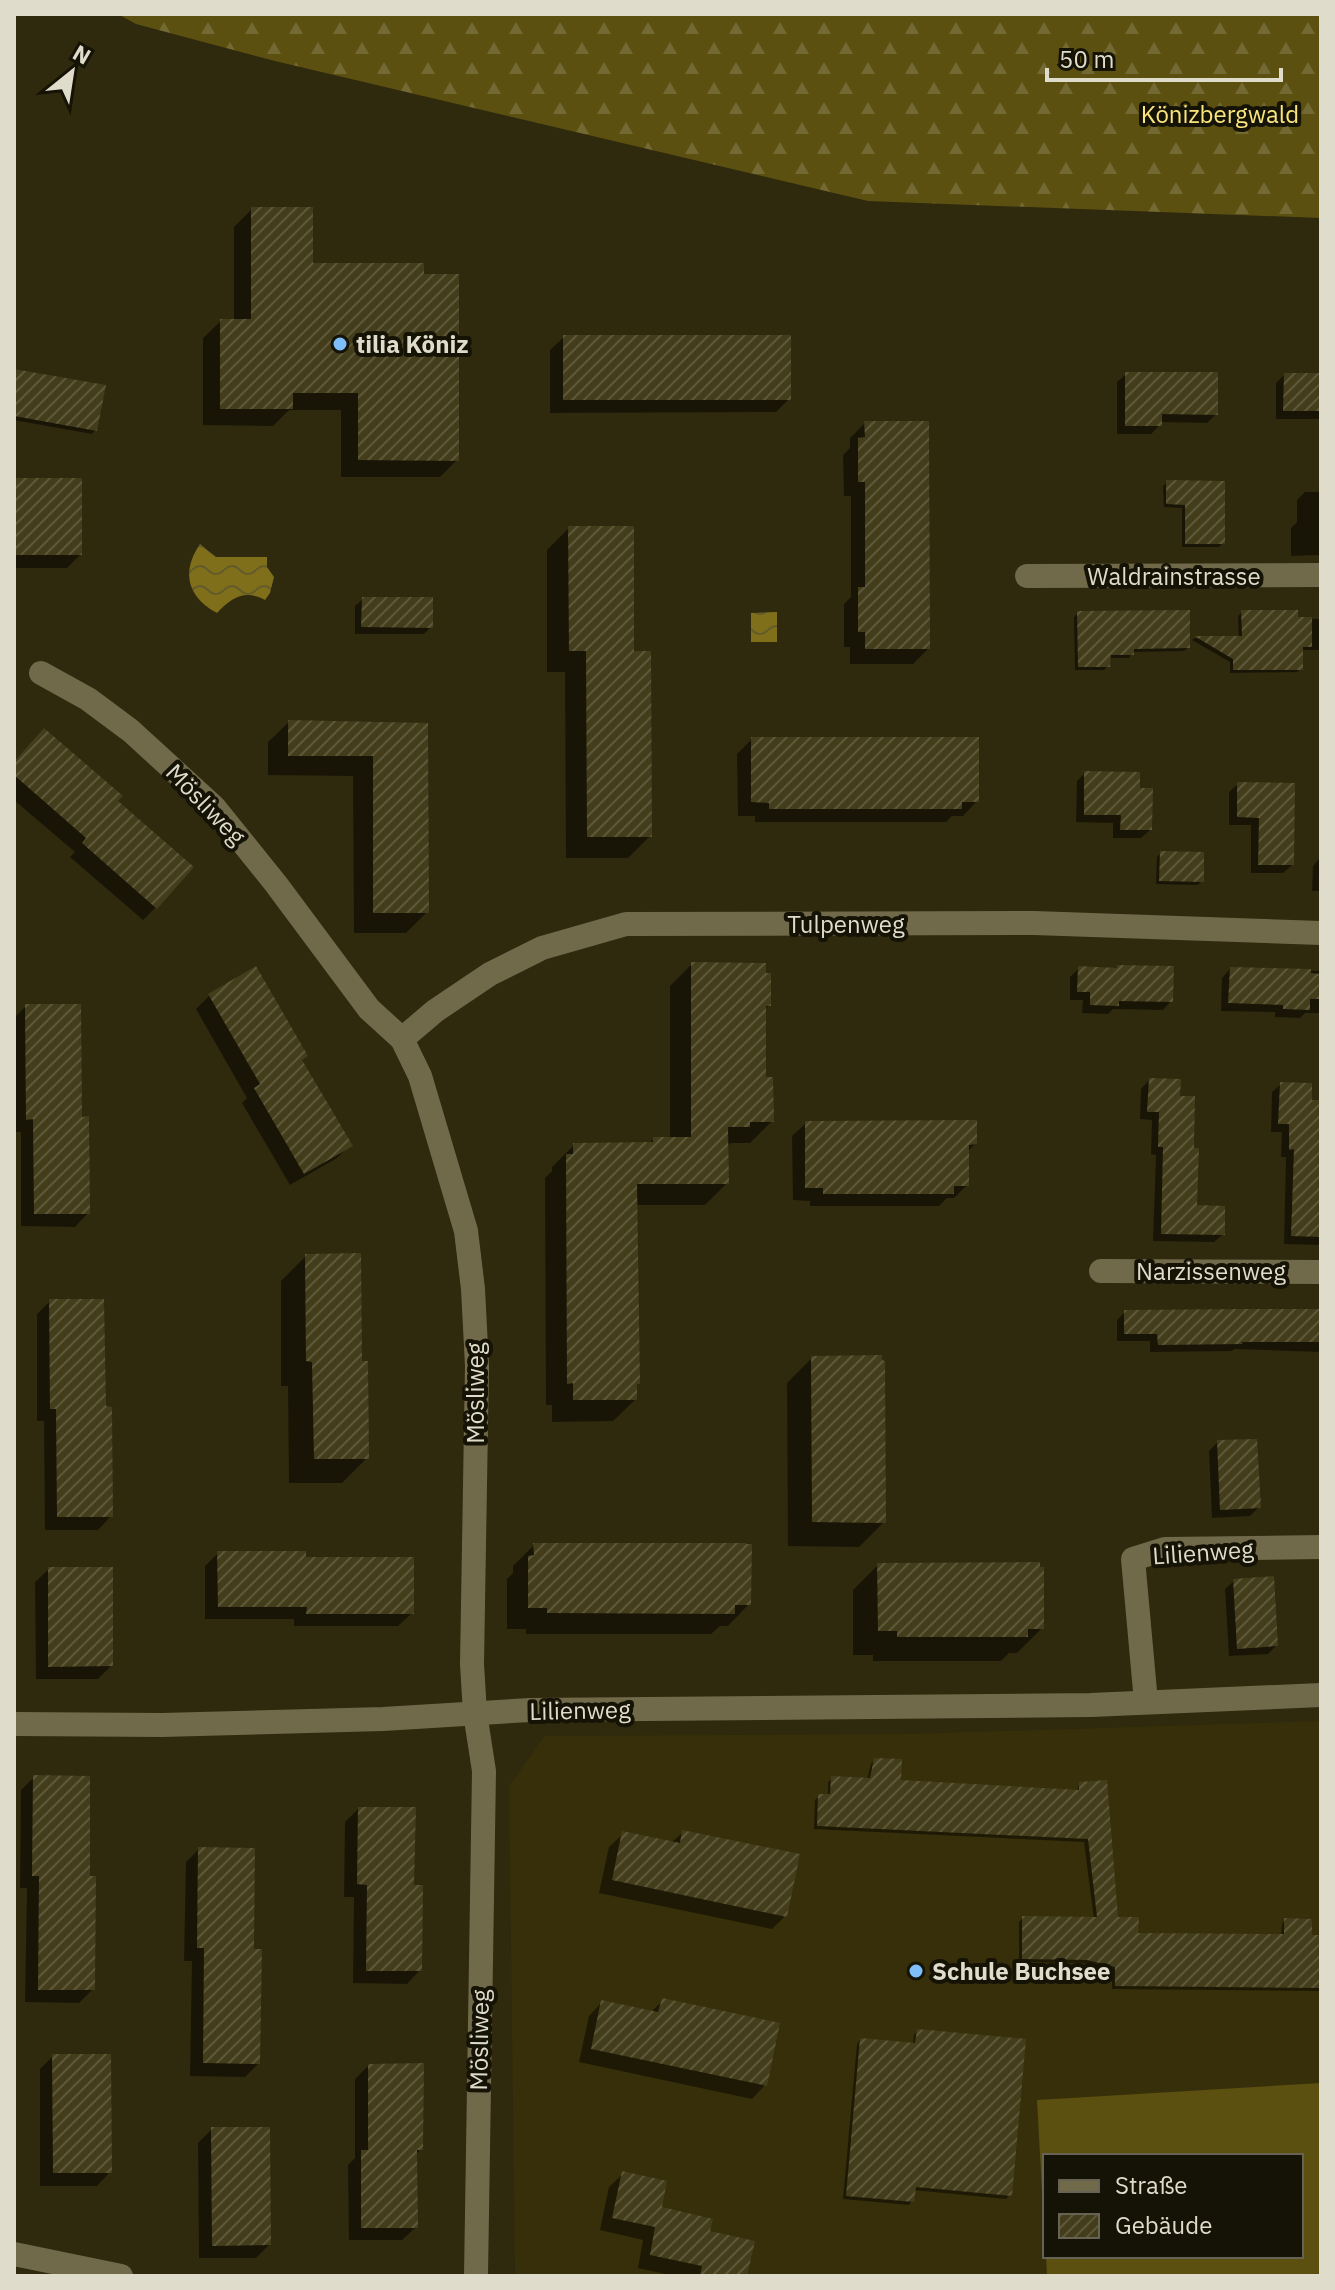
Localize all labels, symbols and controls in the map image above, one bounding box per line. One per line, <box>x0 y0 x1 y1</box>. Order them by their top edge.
north arrow <box>32 32 112 112</box>
scale bar <box>1047 32 1281 82</box>
text: N <box>68 38 96 71</box>
text: 50 m <box>1059 43 1114 75</box>
park label: Könizbergwald <box>1141 98 1299 130</box>
place label: tilia Köniz <box>356 328 469 360</box>
marker: tilia Köniz <box>331 335 349 353</box>
street label: Waldrainstrasse <box>1087 560 1261 592</box>
street label: Mösliweg <box>159 756 253 852</box>
street label: Tulpenweg <box>787 908 905 940</box>
street label: Narzissenweg <box>1136 1255 1286 1287</box>
street label: Mösliweg <box>459 1342 491 1444</box>
street label: Lilienweg <box>1151 1532 1255 1571</box>
street label: Lilienweg <box>529 1693 631 1727</box>
place label: Schule Buchsee <box>932 1955 1111 1987</box>
marker: Schule Buchsee <box>907 1962 925 1980</box>
street label: Mösliweg <box>462 1989 496 2091</box>
legend <box>1043 2154 1303 2258</box>
text: Straße <box>1115 2169 1187 2201</box>
text: Gebäude <box>1115 2209 1212 2241</box>

